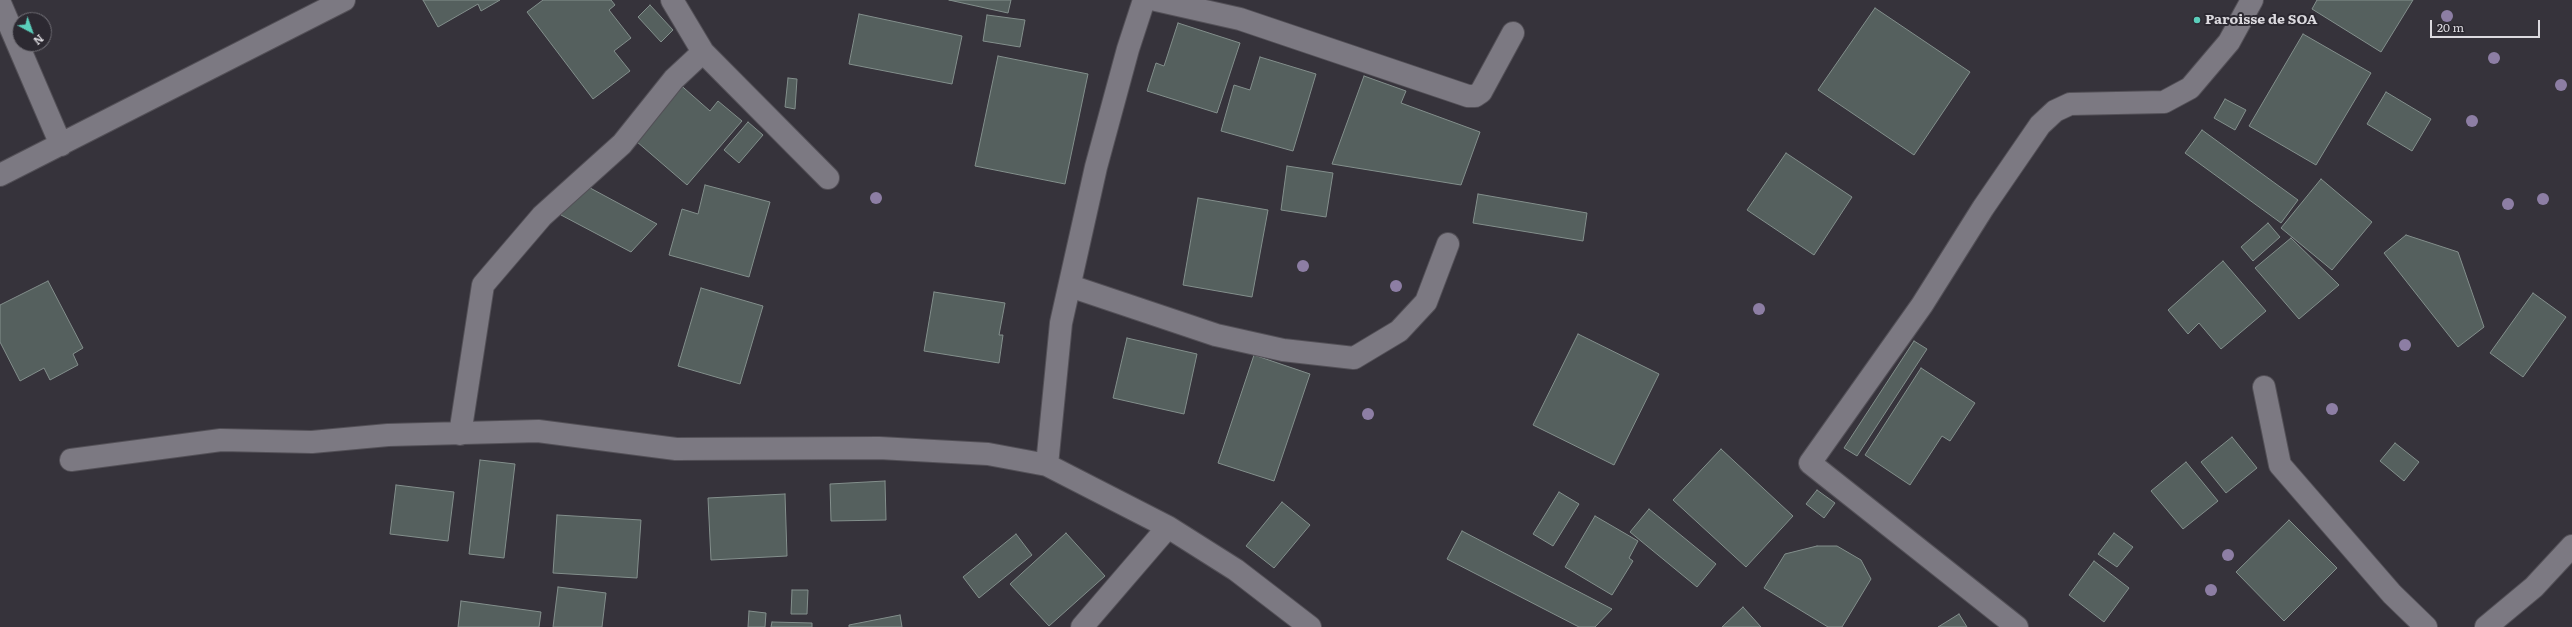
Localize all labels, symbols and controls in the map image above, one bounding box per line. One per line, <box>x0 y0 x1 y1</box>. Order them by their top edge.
north arrow <box>12 12 52 52</box>
place label: Paroisse de SOA <box>2205 12 2317 28</box>
scale bar <box>2432 12 2542 38</box>
marker: Paroisse de SOA <box>2192 15 2202 25</box>
text: 20 m <box>2437 18 2464 36</box>
text: N <box>30 31 48 49</box>

